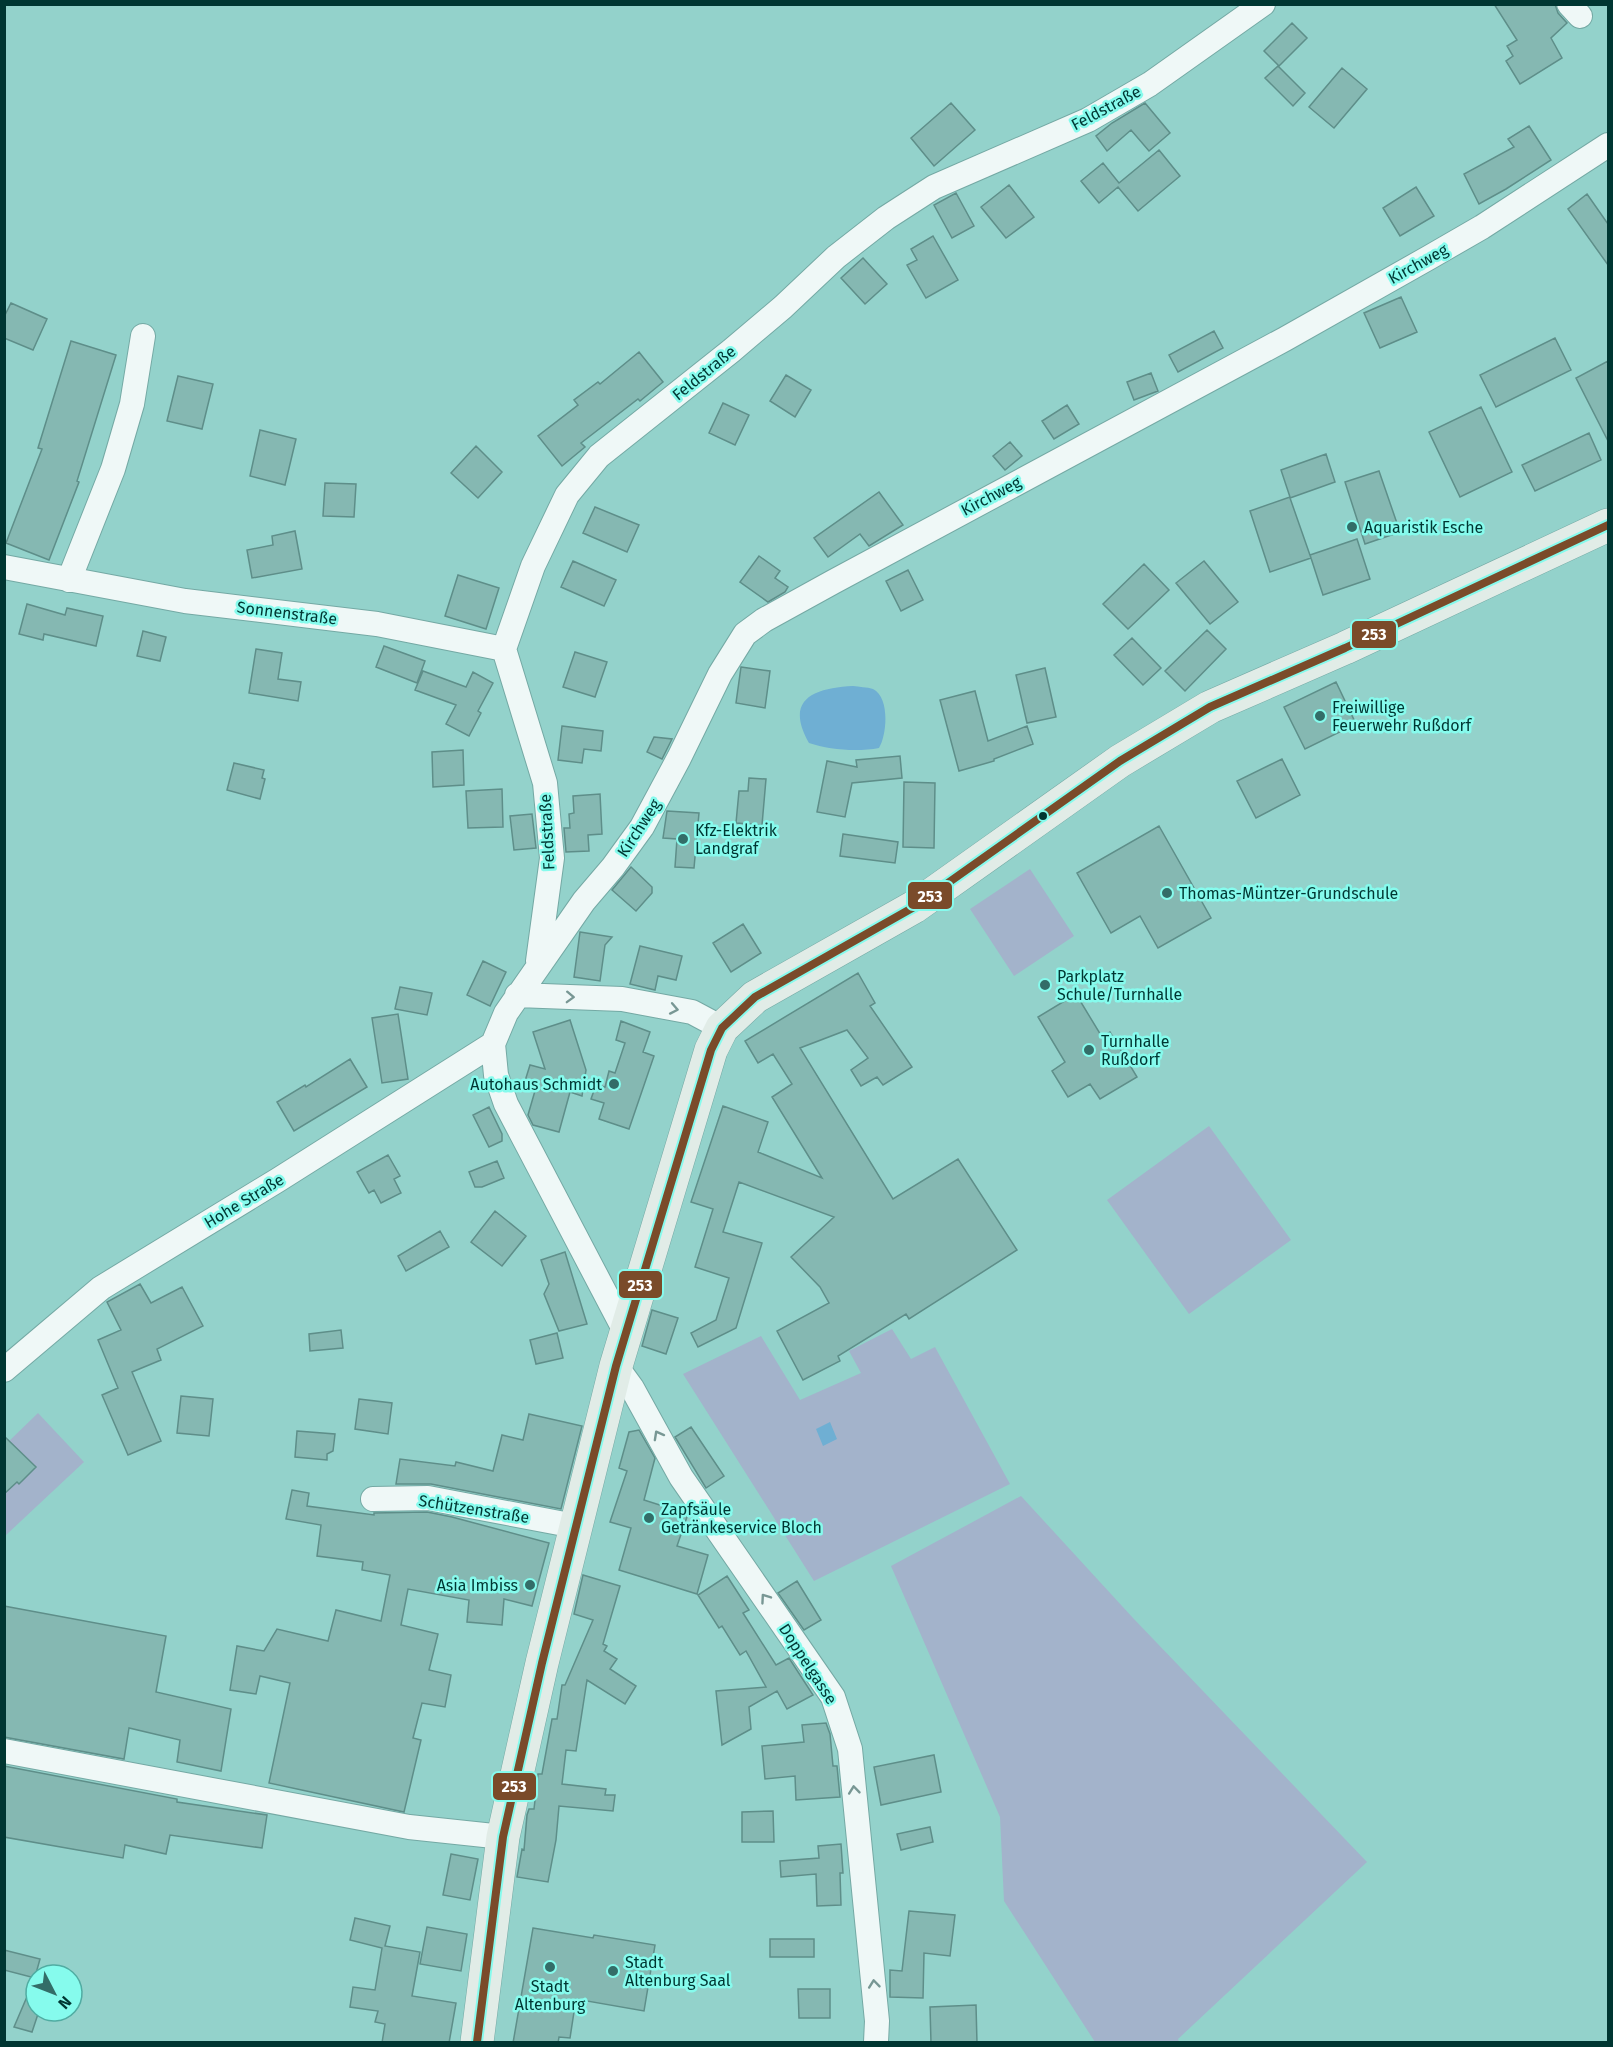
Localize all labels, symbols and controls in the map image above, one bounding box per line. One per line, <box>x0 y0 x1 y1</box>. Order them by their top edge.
street label: Feldstraße <box>1068 82 1144 134</box>
street label: Kirchweg <box>1385 240 1452 288</box>
street label: Feldstraße <box>669 342 739 404</box>
street label: Kirchweg <box>958 472 1025 520</box>
place label: Aquaristik Esche <box>1364 518 1483 537</box>
marker: Aquaristik Esche <box>1345 520 1359 534</box>
street label: Sonnenstraße <box>236 597 338 629</box>
line badge: 253 <box>1351 620 1397 649</box>
text: 253 <box>1361 625 1387 644</box>
place label: Freiwillige Feuerwehr Rußdorf <box>1332 698 1473 735</box>
marker: Freiwillige Feuerwehr Rußdorf <box>1313 709 1327 723</box>
street label: Feldstraße <box>536 794 558 870</box>
street label: Kirchweg <box>613 795 665 861</box>
unlabelled marker <box>1037 810 1049 822</box>
place label: Kfz-Elektrik Landgraf <box>695 821 778 858</box>
marker: Kfz-Elektrik Landgraf <box>676 832 690 846</box>
line badge: 253 <box>907 881 953 910</box>
place label: Thomas-Müntzer-Grundschule <box>1179 884 1398 903</box>
marker: Thomas-Müntzer-Grundschule <box>1160 886 1174 900</box>
text: 253 <box>917 887 943 906</box>
place label: Parkplatz Schule/Turnhalle <box>1057 967 1182 1004</box>
marker: Parkplatz Schule/Turnhalle <box>1038 978 1052 992</box>
one-way arrow <box>565 991 574 1003</box>
one-way arrow <box>669 1002 679 1015</box>
place label: Turnhalle Rußdorf <box>1101 1032 1169 1069</box>
marker: Turnhalle Rußdorf <box>1082 1043 1096 1057</box>
place label: Autohaus Schmidt <box>470 1075 602 1094</box>
marker: Autohaus Schmidt <box>607 1077 621 1091</box>
street label: Hohe Straße <box>201 1170 287 1232</box>
line badge: 253 <box>618 1270 663 1299</box>
text: 253 <box>627 1276 653 1295</box>
one-way arrow <box>654 1431 665 1441</box>
street label: Schützenstraße <box>417 1491 531 1527</box>
place label: Zapfsäule Getränkeservice Bloch <box>661 1500 822 1537</box>
marker: Zapfsäule Getränkeservice Bloch <box>642 1511 656 1525</box>
place label: Asia Imbiss <box>437 1576 518 1595</box>
marker: Asia Imbiss <box>523 1578 537 1592</box>
one-way arrow <box>761 1594 772 1605</box>
street label: Doppelgasse <box>775 1620 841 1708</box>
line badge: 253 <box>492 1772 537 1801</box>
text: 253 <box>501 1777 527 1796</box>
one-way arrow <box>848 1786 861 1795</box>
place label: Stadt Altenburg Saal <box>625 1953 731 1990</box>
marker: Stadt Altenburg <box>543 1960 557 1974</box>
north arrow <box>24 1963 84 2023</box>
marker: Stadt Altenburg Saal <box>606 1964 620 1978</box>
place label: Stadt Altenburg <box>515 1977 586 2014</box>
one-way arrow <box>868 1980 880 1989</box>
text: N <box>54 1992 75 2013</box>

